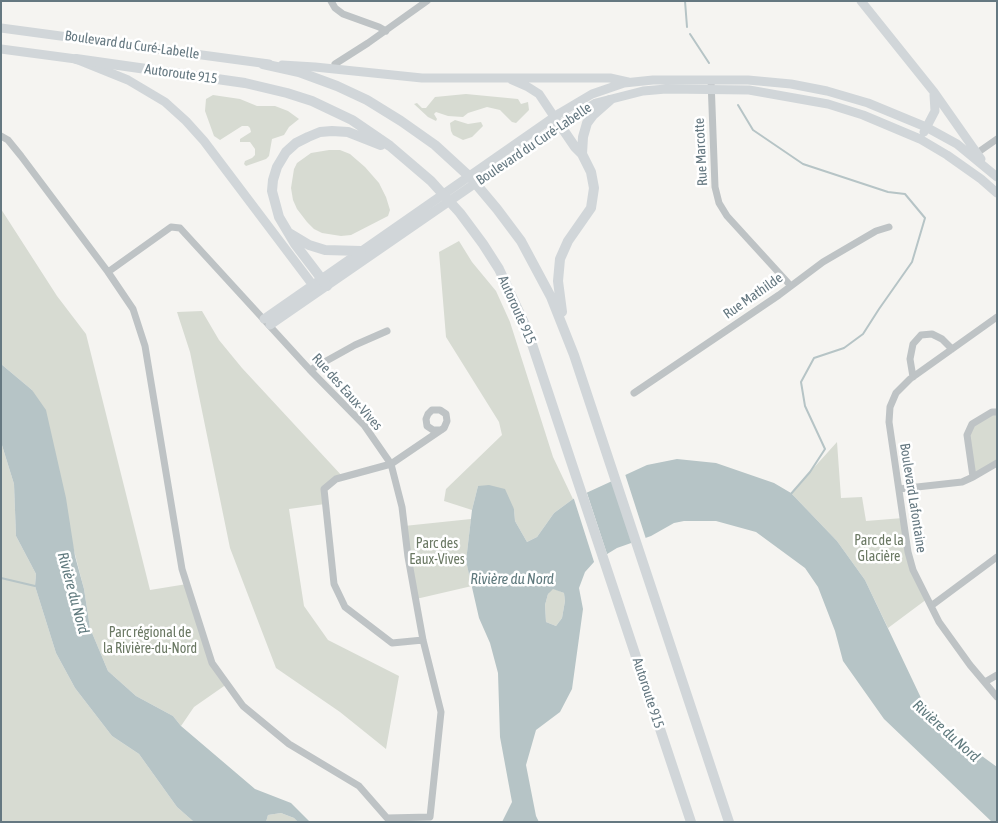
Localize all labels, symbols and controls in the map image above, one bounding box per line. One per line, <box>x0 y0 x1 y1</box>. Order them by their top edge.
street label: Boulevard du Curé-Labelle <box>64 27 200 63</box>
street label: Autoroute 915 <box>143 61 219 87</box>
street label: Boulevard du Curé-Labelle <box>473 99 595 189</box>
street label: Rue Marcotte <box>691 118 711 186</box>
street label: Rue Mathilde <box>720 269 786 323</box>
street label: Autoroute 915 <box>494 273 540 347</box>
street label: Rue des Eaux-Vives <box>308 350 386 434</box>
street label: Boulevard Lafontaine <box>896 442 930 554</box>
park label: Parc de la Glacière <box>854 533 904 566</box>
park label: Parc des Eaux-Vives <box>409 536 465 568</box>
water label: Rivière du Nord <box>53 550 93 636</box>
water label: Rivière du Nord <box>470 570 554 588</box>
park label: Parc régional de la Rivière-du-Nord <box>103 625 197 658</box>
street label: Autoroute 915 <box>629 655 667 731</box>
water label: Rivière du Nord <box>909 696 983 766</box>

